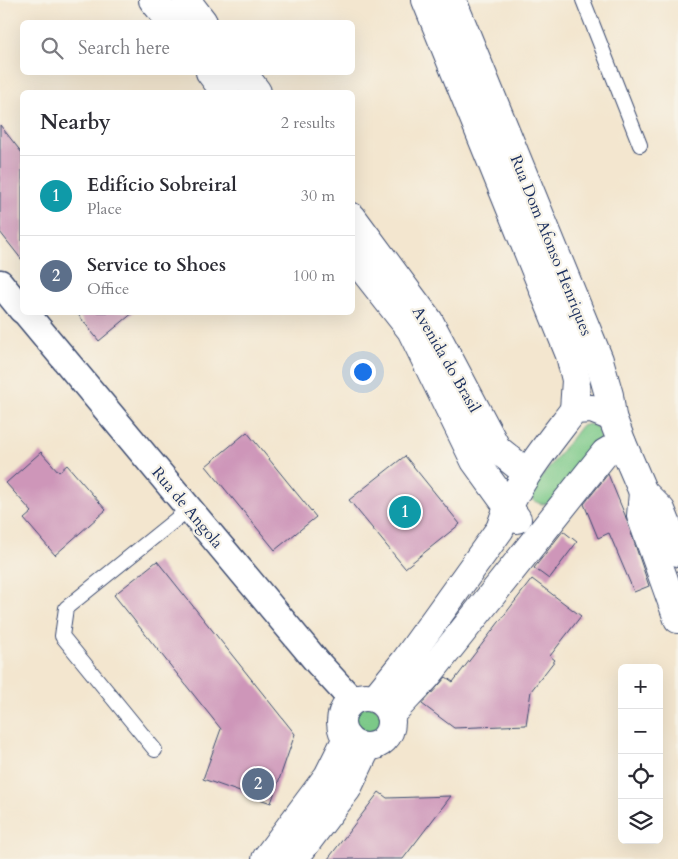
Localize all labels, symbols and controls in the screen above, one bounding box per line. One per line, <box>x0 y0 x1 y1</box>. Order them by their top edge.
search box <box>20 20 355 75</box>
icon: search <box>38 34 66 62</box>
text: Search here <box>78 35 170 61</box>
text: Nearby <box>40 108 111 137</box>
text: 2 results <box>281 112 335 134</box>
street label: Rua Dom Afonso Henriques <box>505 152 597 339</box>
text: Edifício Sobreiral <box>87 172 237 198</box>
text: 1 <box>52 185 60 207</box>
text: 30 m <box>301 185 335 207</box>
text: Place <box>87 198 122 220</box>
text: Service to Shoes <box>87 252 226 278</box>
text: 2 <box>52 265 60 287</box>
text: 100 m <box>293 265 335 287</box>
text: Office <box>87 278 129 300</box>
street label: Avenida do Brasil <box>407 302 485 417</box>
your location <box>350 359 376 385</box>
street label: Rua de Angola <box>147 462 228 553</box>
pin: 1 <box>389 493 421 531</box>
map controls <box>618 664 663 844</box>
button: + <box>618 664 663 709</box>
button: − <box>618 709 663 754</box>
button: locate <box>618 754 663 799</box>
pin: 2 <box>242 765 274 803</box>
button: layers <box>618 799 663 844</box>

